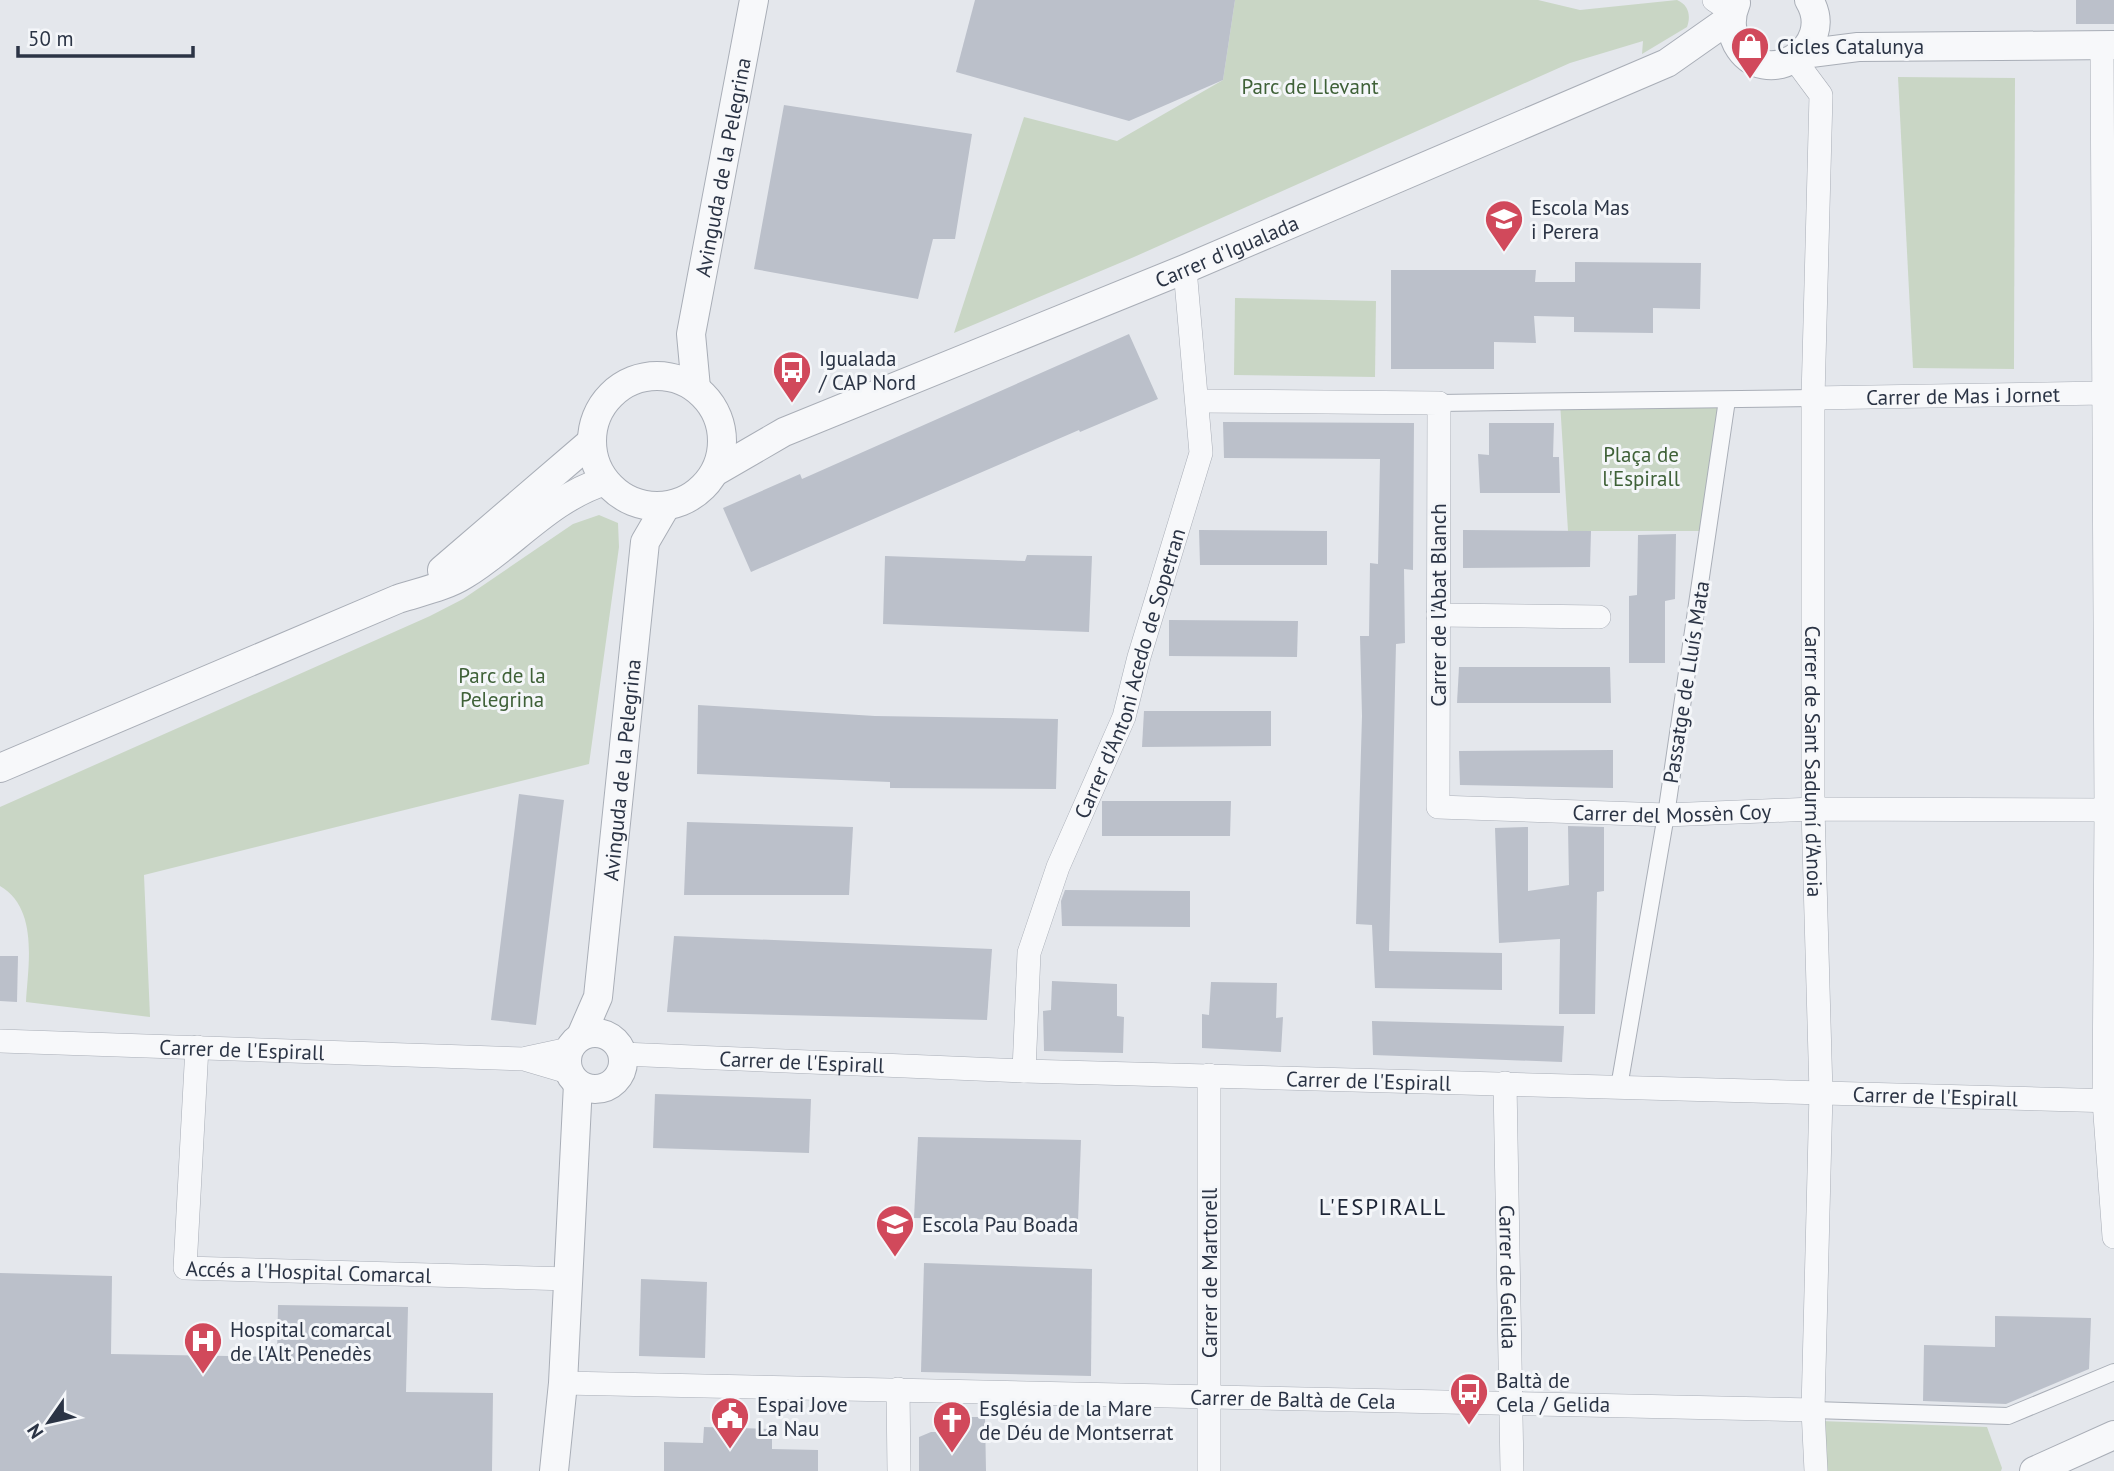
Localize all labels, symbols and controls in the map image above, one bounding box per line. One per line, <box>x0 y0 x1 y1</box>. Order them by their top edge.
scale bar <box>18 14 192 58</box>
text: 50 m <box>28 25 74 52</box>
shop icon: Cicles Catalunya <box>1729 25 1771 80</box>
place label: Cicles Catalunya <box>1777 33 1924 60</box>
street label: Avinguda de la Pelegrina <box>689 55 756 279</box>
park label: Parc de Llevant <box>1241 73 1379 100</box>
place label: Escola Mas i Perera <box>1531 194 1629 245</box>
school or university icon: Escola Mas i Perera <box>1483 198 1525 253</box>
street label: Carrer d'Igualada <box>1151 209 1302 293</box>
place label: Igualada / CAP Nord <box>818 345 916 396</box>
bus stop icon: Igualada / CAP Nord <box>771 349 813 404</box>
street label: Carrer de Mas i Jornet <box>1866 380 2060 411</box>
park label: Plaça de l'Espirall <box>1602 441 1680 492</box>
street label: Carrer de l'Abat Blanch <box>1425 503 1452 707</box>
street label: Carrer d'Antoni Acedo de Sopetran <box>1068 525 1191 823</box>
street label: Passatge de Lluís Mata <box>1657 579 1715 785</box>
street label: Carrer de Sant Sadurní d'Anoia <box>1800 625 1829 898</box>
street label: Avinguda de la Pelegrina <box>597 658 646 882</box>
park label: Parc de la Pelegrina <box>458 662 546 713</box>
street label: Carrer del Mossèn Coy <box>1572 797 1772 828</box>
street label: Carrer de l'Espirall <box>159 1033 325 1066</box>
street label: Carrer de l'Espirall <box>719 1045 885 1079</box>
street label: Carrer de l'Espirall <box>1286 1065 1451 1096</box>
street label: Carrer de l'Espirall <box>1852 1080 2018 1112</box>
street label: Carrer de Martorell <box>1196 1188 1223 1358</box>
district label: L'ESPIRALL <box>1319 1192 1447 1221</box>
school or university icon: Escola Pau Boada <box>874 1203 916 1258</box>
street label: Carrer de Gelida <box>1494 1205 1523 1349</box>
place label: Escola Pau Boada <box>922 1211 1079 1238</box>
street label: Accés a l'Hospital Comarcal <box>185 1255 432 1289</box>
place label: Hospital comarcal de l'Alt Penedès <box>230 1316 391 1367</box>
hospital icon: Hospital comarcal de l'Alt Penedès <box>182 1320 224 1375</box>
place label: Baltà de Cela / Gelida <box>1496 1367 1610 1418</box>
bus stop icon: Baltà de Cela / Gelida <box>1448 1371 1490 1426</box>
street label: Carrer de Baltà de Cela <box>1190 1383 1396 1414</box>
north arrow <box>14 1387 84 1457</box>
place label: Espai Jove La Nau <box>757 1391 848 1442</box>
public building icon: Espai Jove La Nau <box>709 1395 751 1450</box>
place label: Església de la Mare de Déu de Montserrat <box>979 1395 1173 1446</box>
church icon: Església de la Mare de Déu de Montserrat <box>931 1399 973 1454</box>
text: N <box>21 1420 48 1443</box>

